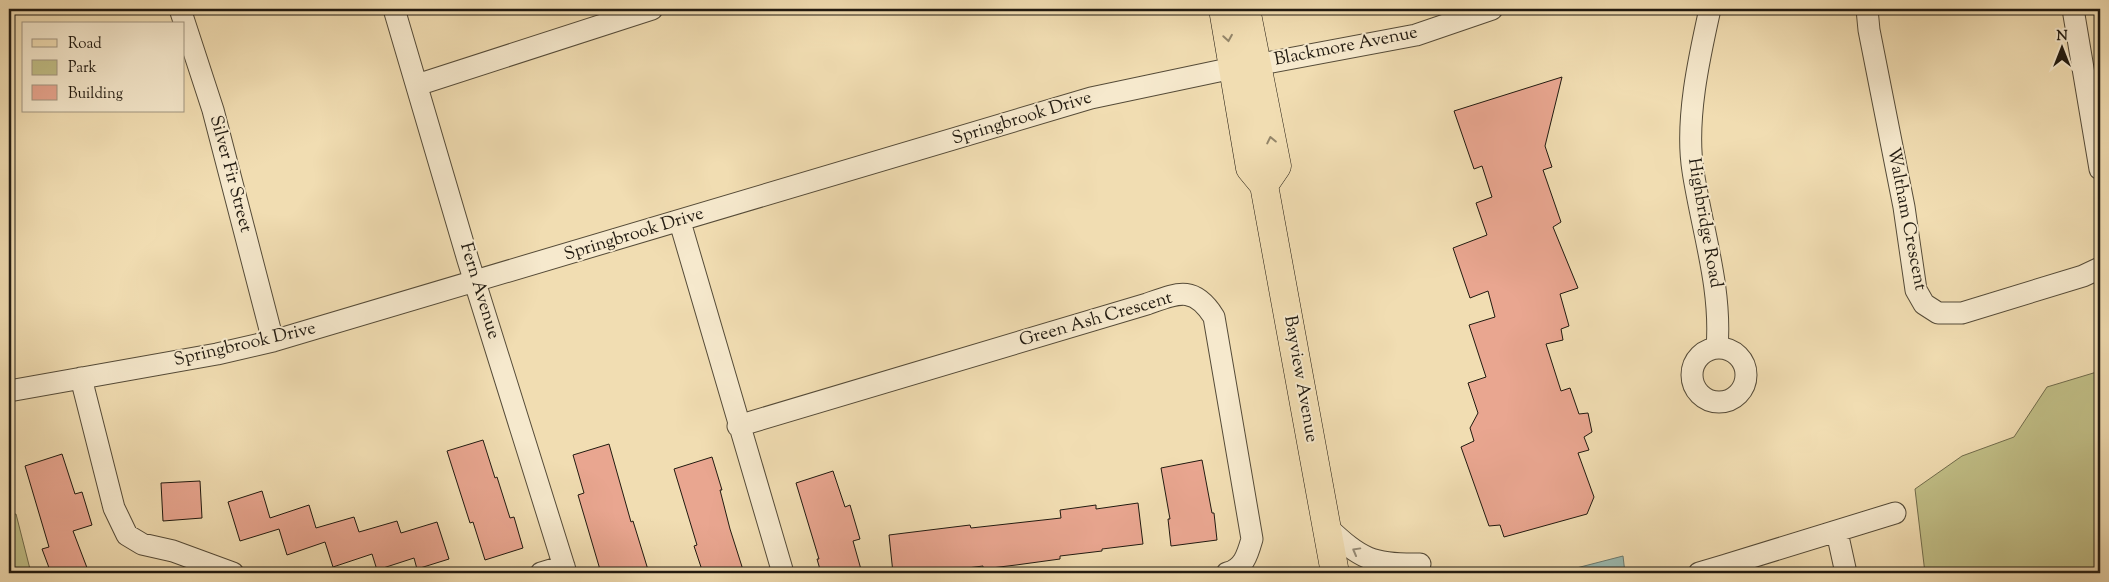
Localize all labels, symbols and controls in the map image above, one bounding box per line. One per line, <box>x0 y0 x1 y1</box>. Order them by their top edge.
street label: Blackmore Avenue <box>1272 20 1420 74</box>
legend <box>22 22 185 112</box>
north arrow <box>2036 22 2086 72</box>
text: N <box>2056 27 2068 47</box>
text: Road <box>68 34 102 55</box>
one-way arrow <box>1222 35 1233 43</box>
text: Park <box>68 58 97 79</box>
text: Building <box>68 84 123 105</box>
street label: Springbrook Drive <box>949 85 1095 153</box>
street label: Silver Fir Street <box>202 113 258 235</box>
one-way arrow <box>1267 136 1277 145</box>
street label: Waltham Crescent <box>1879 145 1933 293</box>
street label: Highbridge Road <box>1680 156 1728 290</box>
street label: Springbrook Drive <box>561 201 707 269</box>
street label: Fern Avenue <box>452 240 506 342</box>
street label: Green Ash Crescent <box>1016 286 1176 354</box>
street label: Bayview Avenue <box>1276 314 1324 444</box>
street label: Springbrook Drive <box>172 316 318 374</box>
one-way arrow <box>1353 548 1362 558</box>

